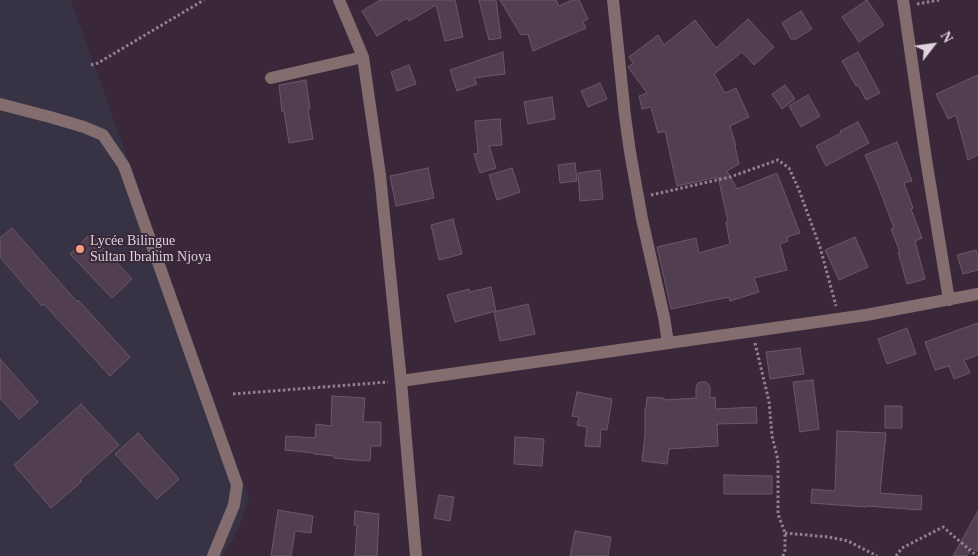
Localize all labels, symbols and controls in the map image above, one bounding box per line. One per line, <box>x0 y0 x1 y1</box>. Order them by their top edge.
north arrow <box>908 20 958 70</box>
text: N <box>937 29 955 45</box>
place label: Lycée Bilingue Sultan Ibrahim Njoya <box>90 233 211 266</box>
marker: Lycée Bilingue Sultan Ibrahim Njoya <box>74 243 86 255</box>

